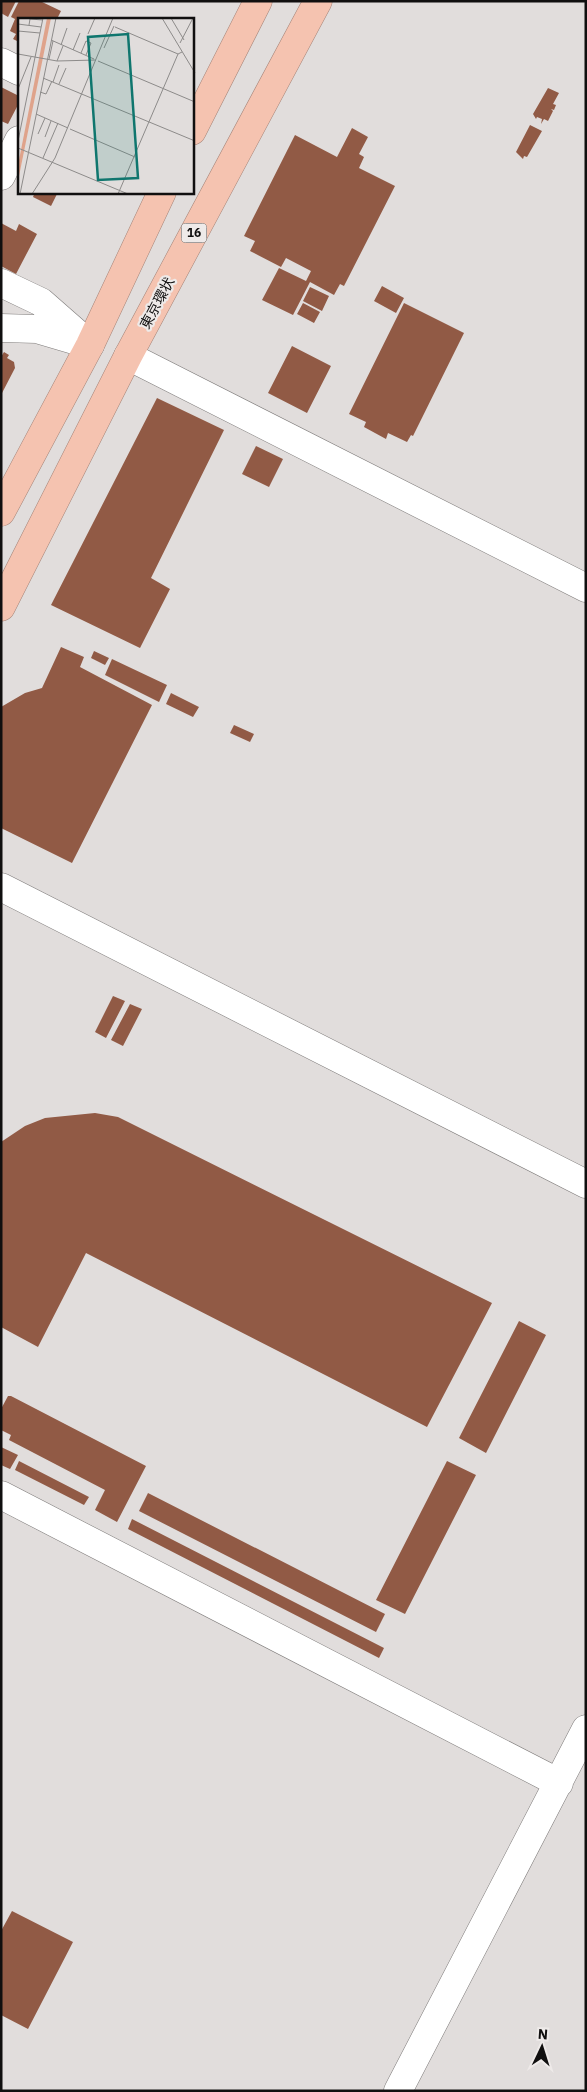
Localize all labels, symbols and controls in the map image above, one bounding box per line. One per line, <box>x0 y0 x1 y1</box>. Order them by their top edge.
inset map <box>18 18 194 194</box>
road number: 16 <box>182 224 206 242</box>
street label: 東京環状 <box>136 274 178 332</box>
north arrow <box>517 2022 567 2072</box>
text: N <box>537 2025 549 2043</box>

